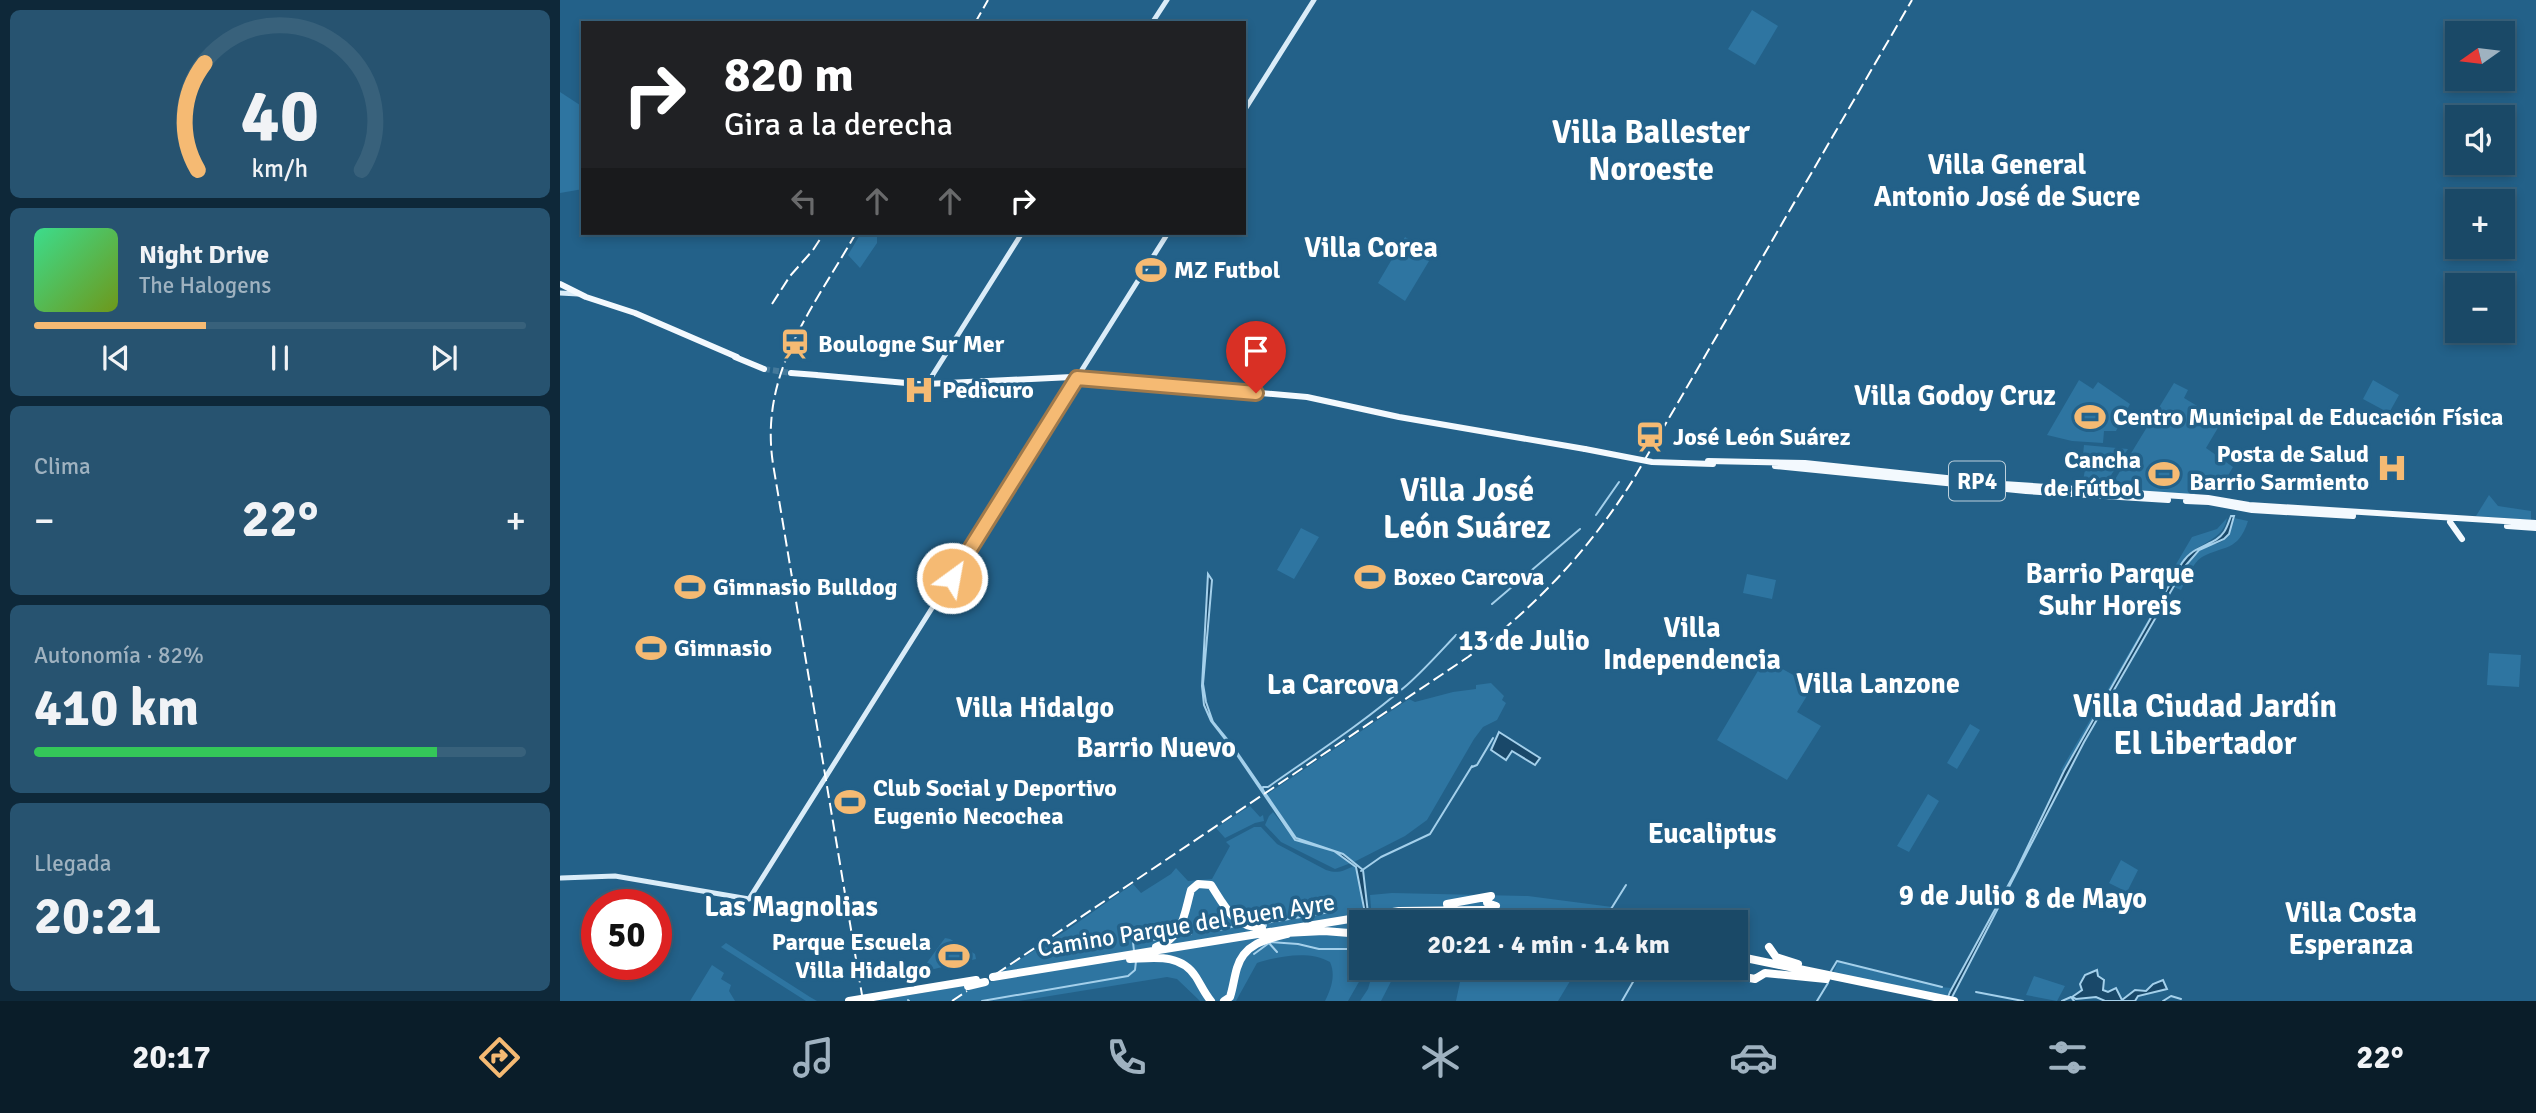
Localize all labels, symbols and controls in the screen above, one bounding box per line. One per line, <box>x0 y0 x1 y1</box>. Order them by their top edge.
north arrow <box>2445 21 2515 91</box>
map controls <box>2445 21 2515 343</box>
text: 820 m <box>724 45 854 105</box>
icon: right <box>609 49 700 140</box>
text: 40 <box>241 72 319 161</box>
text: Gira a la derecha <box>724 105 953 144</box>
button: sound <box>2445 105 2515 175</box>
district label: Villa Ballester Noroeste <box>1552 113 1750 189</box>
district label: Villa General Antonio José de Sucre <box>1874 148 2140 214</box>
text: km/h <box>252 153 308 184</box>
icon: left <box>785 182 823 220</box>
icon: ahead <box>858 182 896 220</box>
icon: ahead <box>931 182 969 220</box>
icon: right <box>1004 182 1042 220</box>
button: + <box>2445 189 2515 259</box>
district label: Villa Corea <box>1304 231 1438 265</box>
text: Night Drive <box>139 239 269 271</box>
sports icon: MZ Futbol <box>1134 253 1168 287</box>
place label: MZ Futbol <box>1174 255 1281 285</box>
text: The Halogens <box>139 271 271 300</box>
button: − <box>2445 273 2515 343</box>
pin <box>1226 321 1286 393</box>
station icon: Boulogne Sur Mer <box>778 327 812 361</box>
place label: Boulogne Sur Mer <box>818 329 1005 359</box>
icon: arrive <box>1237 332 1275 370</box>
icon: previous <box>97 339 135 377</box>
icon: pause <box>261 339 299 377</box>
icon: next <box>425 339 463 377</box>
hospital icon: Pedicuro <box>902 373 936 407</box>
place label: Pedicuro <box>942 375 1034 405</box>
district label: Villa Godoy Cruz <box>1854 379 2056 413</box>
sports icon: Centro Municipal de Educación Física <box>2073 400 2107 434</box>
place label: Centro Municipal de Educación Física <box>2113 402 2503 432</box>
station icon: José León Suárez <box>1633 420 1667 454</box>
place label: José León Suárez <box>1673 422 1851 452</box>
place label: Posta de Salud Barrio Sarmiento <box>2189 439 2369 497</box>
place label: Cancha de Fútbol <box>2044 445 2141 503</box>
hospital icon: Posta de Salud Barrio Sarmiento <box>2375 451 2409 485</box>
text: Clima <box>34 452 91 481</box>
sports icon: Cancha de Fútbol <box>2147 457 2181 491</box>
road number: RP4 <box>1949 461 2005 500</box>
district label: Villa José León Suárez <box>1383 471 1551 547</box>
text: 22° <box>242 487 318 551</box>
text: − <box>34 497 55 544</box>
text: + <box>505 497 526 544</box>
position arrow <box>915 541 989 615</box>
district label: Barrio Parque Suhr Horeis <box>2026 557 2194 623</box>
sports icon: Boxeo Carcova <box>1353 560 1387 594</box>
place label: Boxeo Carcova <box>1393 562 1544 592</box>
sports icon: Gimnasio Bulldog <box>673 570 707 604</box>
place label: Gimnasio Bulldog <box>713 572 897 602</box>
district label: Villa Independencia <box>1603 611 1781 677</box>
district label: 13 de Julio <box>1458 624 1590 658</box>
sports icon: Gimnasio <box>634 631 668 665</box>
place label: Gimnasio <box>674 633 772 663</box>
text: Autonomía · 82% <box>34 641 204 670</box>
district label: Villa Lanzone <box>1796 667 1960 701</box>
district label: La Carcova <box>1267 668 1399 702</box>
text: 410 km <box>34 676 199 740</box>
district label: Villa Ciudad Jardín El Libertador <box>2073 687 2337 763</box>
district label: Villa Hidalgo <box>956 691 1114 725</box>
district label: Barrio Nuevo <box>1076 731 1236 765</box>
place label: Club Social y Deportivo Eugenio Necochea <box>873 773 1117 831</box>
sports icon: Club Social y Deportivo Eugenio Necochea <box>833 785 867 819</box>
district label: Eucaliptus <box>1648 817 1776 851</box>
text: Llegada <box>34 849 111 878</box>
district label: 9 de Julio <box>1899 879 2015 913</box>
district label: 8 de Mayo <box>2025 882 2147 916</box>
text: 20:21 <box>34 884 162 948</box>
street label: Camino Parque del Buen Ayre <box>1035 887 1337 963</box>
speed limit sign: 50 <box>581 889 672 980</box>
district label: Las Magnolias <box>704 890 878 924</box>
district label: Villa Costa Esperanza <box>2285 896 2417 962</box>
place label: Parque Escuela Villa Hidalgo <box>772 927 931 985</box>
text: 20:21 · 4 min · 1.4 km <box>1427 929 1670 961</box>
sports icon: Parque Escuela Villa Hidalgo <box>937 939 971 973</box>
icon: directions <box>475 1033 524 1082</box>
icon: music <box>789 1033 838 1082</box>
icon: phone <box>1102 1033 1151 1082</box>
icon: climate <box>1416 1033 1465 1082</box>
icon: car <box>1729 1033 1778 1082</box>
icon: filters <box>2043 1033 2092 1082</box>
text: 20:17 <box>132 1038 211 1077</box>
text: 22° <box>2356 1038 2404 1077</box>

